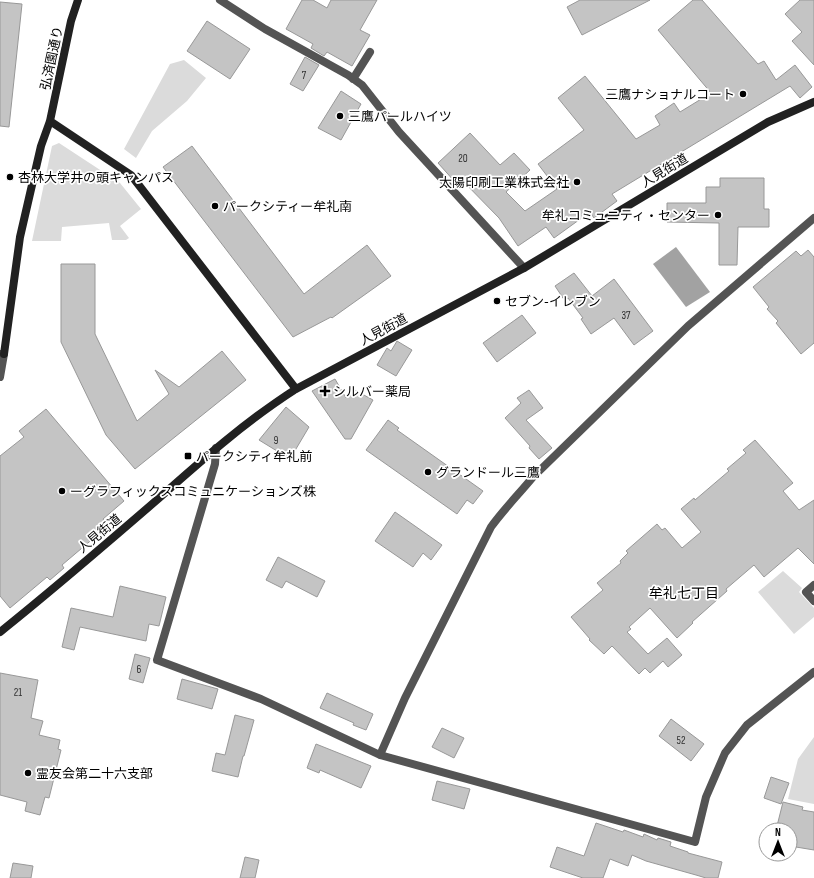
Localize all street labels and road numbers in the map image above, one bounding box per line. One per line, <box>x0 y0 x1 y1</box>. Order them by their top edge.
street label: 弘済園通り <box>37 25 67 92</box>
street label: 人見街道 <box>638 151 691 191</box>
street label: 人見街道 <box>357 311 410 349</box>
street label: 人見街道 <box>75 511 125 557</box>

